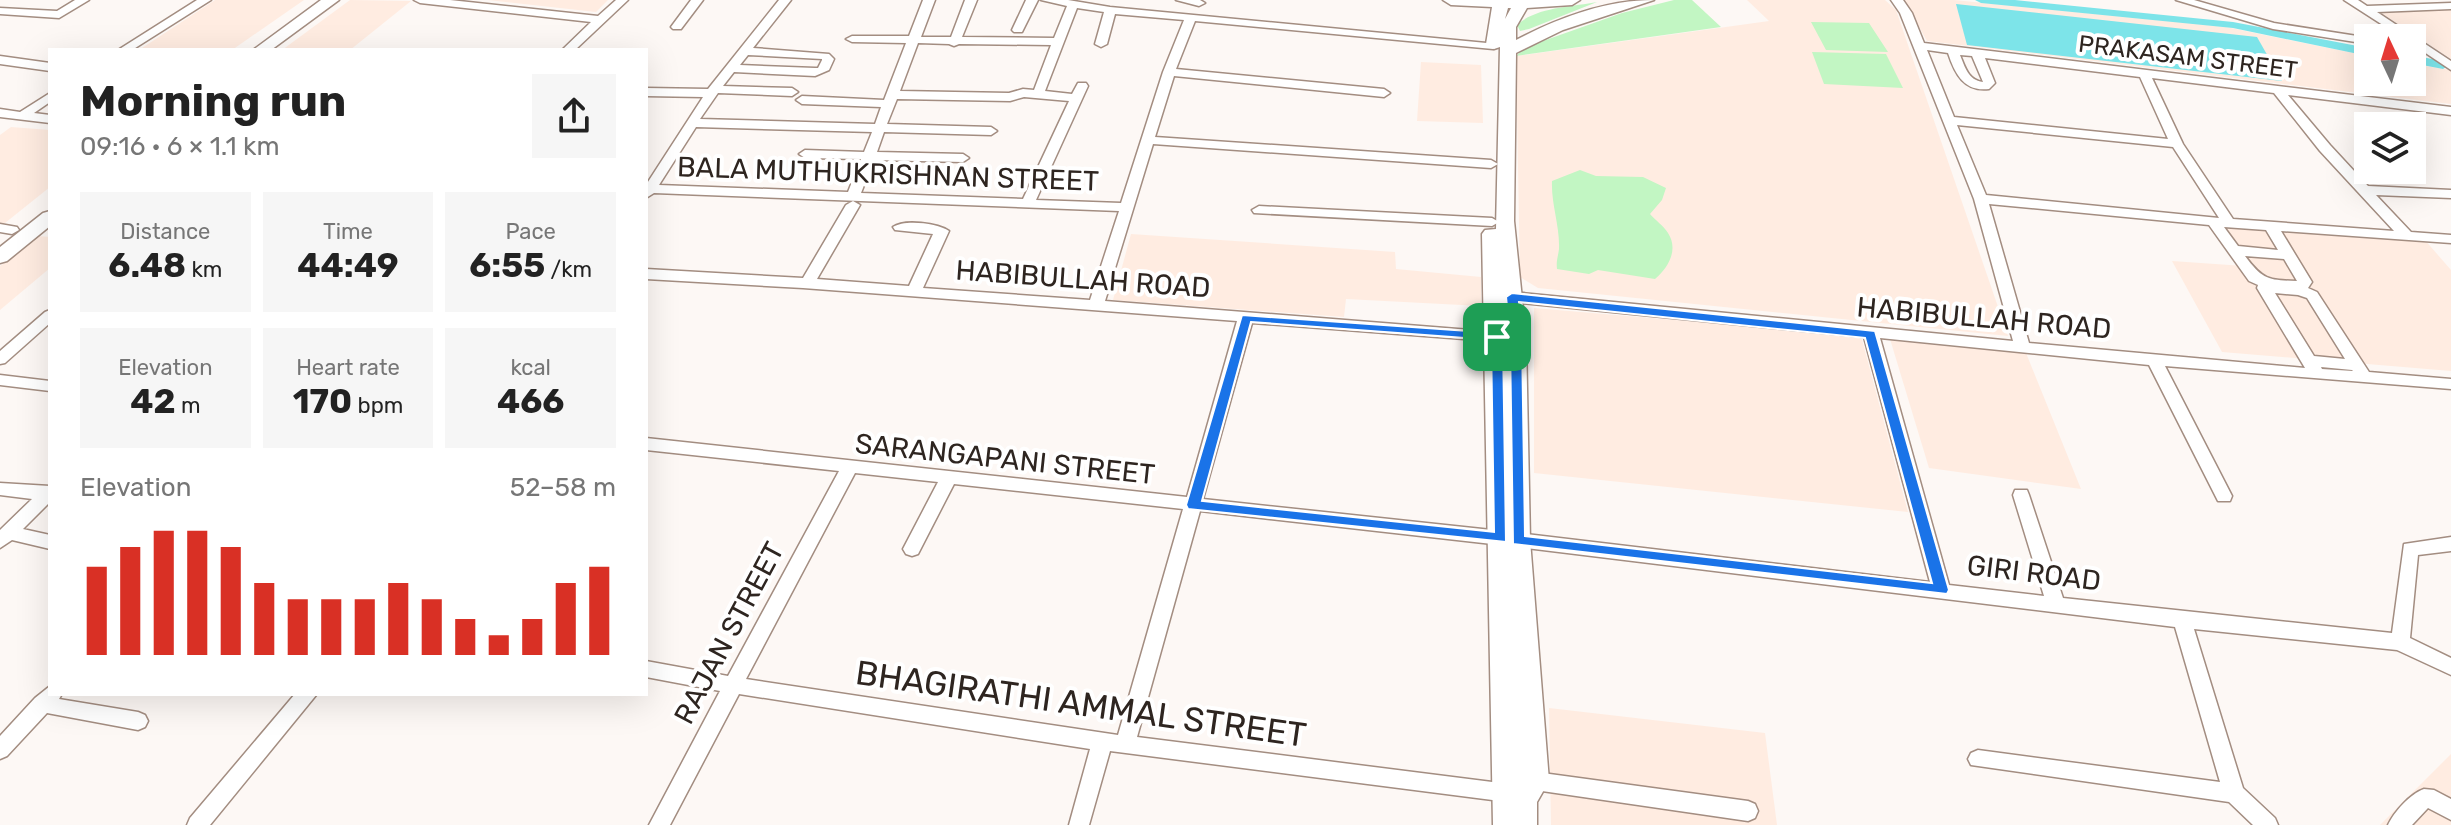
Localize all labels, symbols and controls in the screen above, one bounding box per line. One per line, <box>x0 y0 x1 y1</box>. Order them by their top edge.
north arrow <box>2354 24 2426 96</box>
map controls <box>2354 24 2426 184</box>
street label: PRAKASAM STREET <box>2077 30 2299 84</box>
button: share <box>532 74 616 158</box>
text: Morning run <box>80 75 346 127</box>
button: layers <box>2354 112 2426 184</box>
text: 09:16 · 6 × 1.1 km <box>80 131 280 162</box>
street label: BALA MUTHUKRISHNAN STREET <box>676 150 1100 198</box>
text: Distance <box>120 218 210 245</box>
text: Time <box>323 218 373 245</box>
text: Pace <box>505 218 556 245</box>
text: 6.48 <box>108 245 186 286</box>
text: 44:49 <box>297 245 399 286</box>
text: 6:55 <box>469 245 545 286</box>
street label: HABIBULLAH ROAD <box>954 254 1212 304</box>
text: km <box>186 256 222 283</box>
text: /km <box>545 256 592 283</box>
street label: HABIBULLAH ROAD <box>1855 290 2113 346</box>
pin <box>1463 303 1531 371</box>
icon: arrive <box>1475 315 1519 359</box>
text: Elevation <box>118 354 212 381</box>
text: Heart rate <box>296 354 400 381</box>
text: kcal <box>510 354 551 381</box>
text: 42 <box>130 381 176 422</box>
text: 170 <box>293 381 352 422</box>
text: 466 <box>497 381 564 422</box>
text: m <box>176 392 200 419</box>
text: bpm <box>352 392 403 419</box>
street label: SARANGAPANI STREET <box>853 427 1157 491</box>
text: Elevation <box>80 472 191 503</box>
text: 52–58 m <box>510 472 616 503</box>
street label: RAJAN STREET <box>667 536 791 730</box>
street label: GIRI ROAD <box>1965 548 2103 598</box>
street label: BHAGIRATHI AMMAL STREET <box>853 652 1309 756</box>

